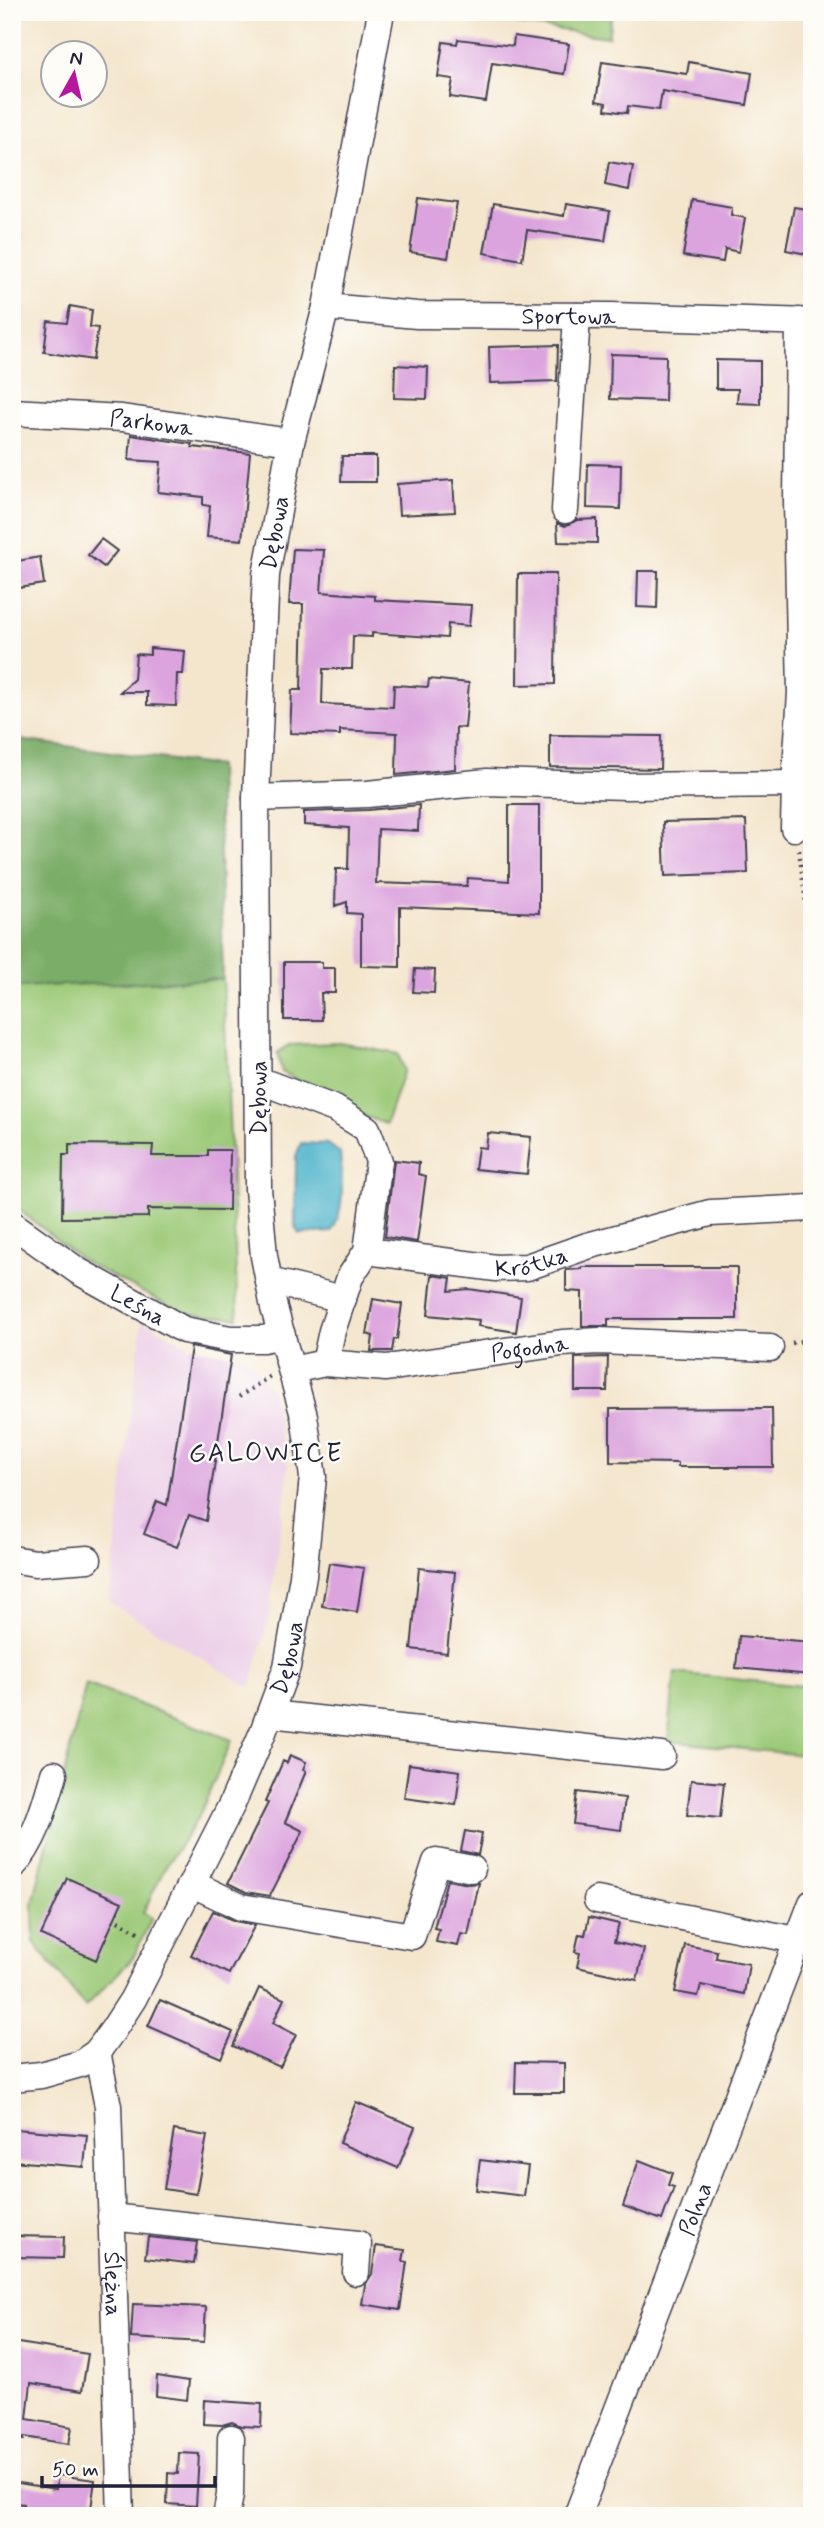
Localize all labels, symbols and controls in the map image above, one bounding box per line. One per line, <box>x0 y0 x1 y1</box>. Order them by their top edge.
north arrow <box>38 38 108 108</box>
text: N <box>68 45 84 72</box>
street label: Sportowa <box>522 303 616 333</box>
street label: Parkowa <box>109 404 195 445</box>
street label: Dębowa <box>254 494 298 573</box>
street label: Dębowa <box>245 1061 275 1135</box>
street label: Krótka <box>495 1241 572 1285</box>
street label: Leśna <box>104 1279 170 1334</box>
street label: Pogodna <box>489 1329 571 1370</box>
district label: GALOWICE <box>189 1437 343 1471</box>
street label: Dębowa <box>265 1619 312 1700</box>
street label: Polna <box>673 2178 720 2241</box>
street label: Ślężna <box>96 2251 128 2317</box>
scale bar <box>42 2444 215 2488</box>
text: 50 m <box>52 2456 99 2484</box>

